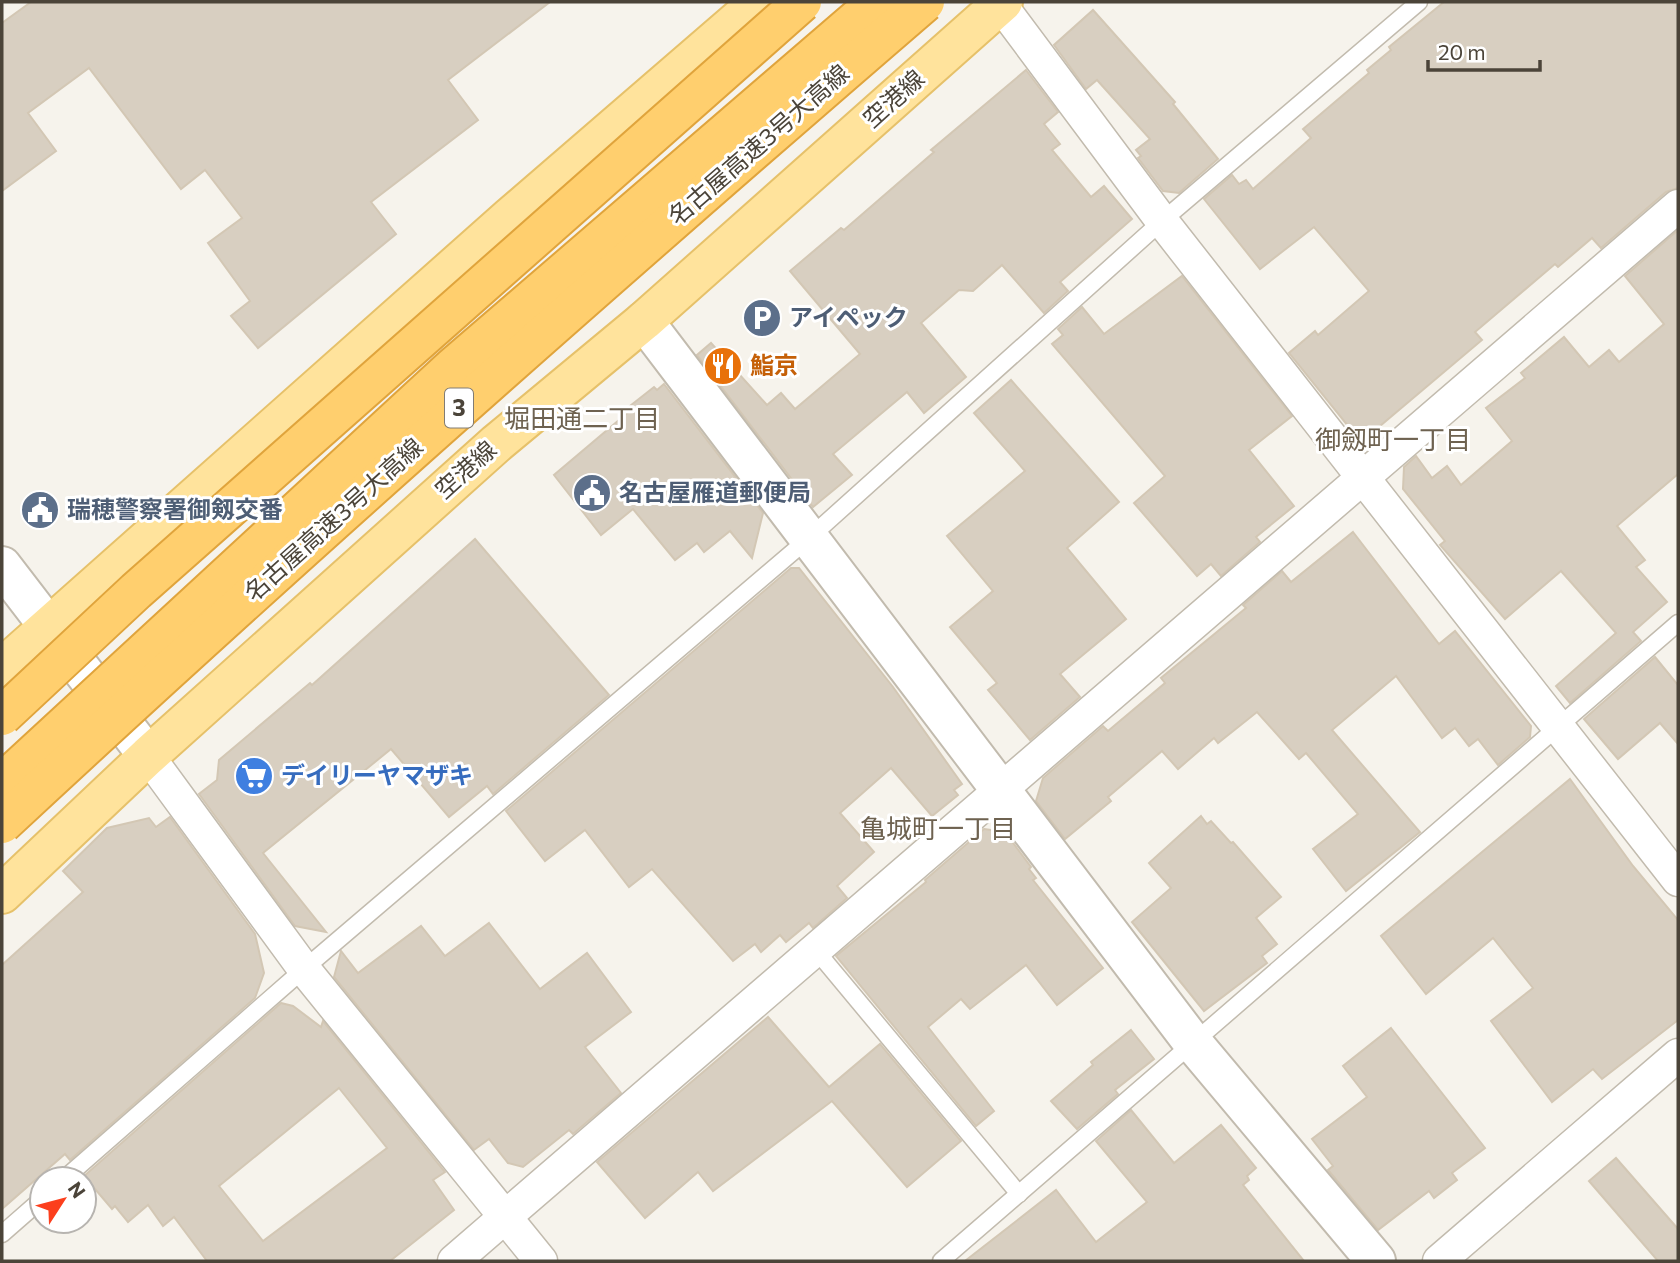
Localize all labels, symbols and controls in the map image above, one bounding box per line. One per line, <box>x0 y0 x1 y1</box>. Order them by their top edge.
scale bar <box>1428 28 1540 72</box>
text: 20 m <box>1438 39 1486 64</box>
street label: 名古屋高速3号大高線 <box>662 58 854 230</box>
street label: 空港線 <box>857 63 929 133</box>
parking icon: アイペック <box>741 297 783 339</box>
place label: アイペック <box>789 302 908 331</box>
restaurant icon: 鮨京 <box>702 345 744 387</box>
place label: 鮨京 <box>750 350 798 379</box>
road number: 3 <box>445 388 473 428</box>
district label: 堀田通二丁目 <box>504 402 660 433</box>
district label: 御劔町一丁目 <box>1315 423 1471 454</box>
street label: 名古屋高速3号大高線 <box>238 431 428 607</box>
street label: 空港線 <box>429 434 501 504</box>
public building icon: 名古屋雁道郵便局 <box>571 472 613 514</box>
place label: 名古屋雁道郵便局 <box>619 477 811 506</box>
public building icon: 瑞穂警察署御剱交番 <box>19 489 61 531</box>
place label: 瑞穂警察署御剱交番 <box>67 494 283 523</box>
supermarket icon: デイリーヤマザキ <box>233 755 275 797</box>
place label: デイリーヤマザキ <box>281 760 473 789</box>
district label: 亀城町一丁目 <box>860 812 1016 843</box>
north arrow <box>28 1165 98 1235</box>
text: N <box>64 1177 91 1202</box>

